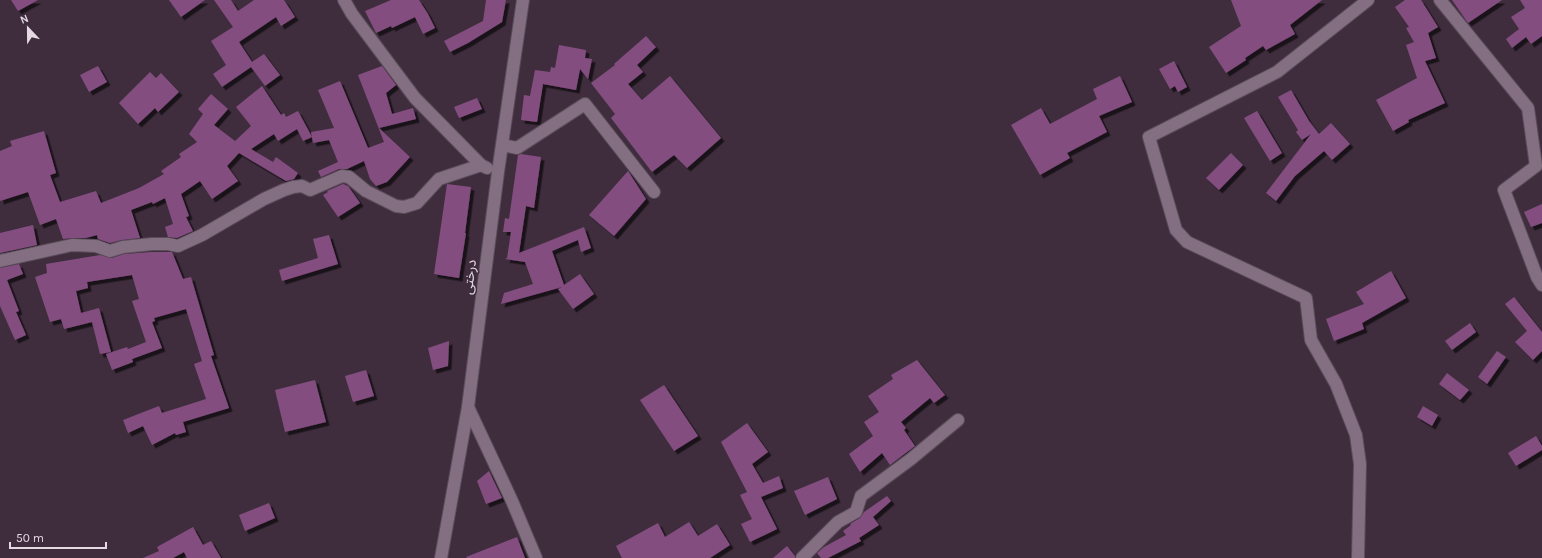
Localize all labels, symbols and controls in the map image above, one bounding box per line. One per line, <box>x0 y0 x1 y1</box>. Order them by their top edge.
north arrow <box>8 8 48 48</box>
text: N <box>18 12 31 27</box>
street label: درختی <box>459 258 480 295</box>
scale bar <box>10 524 106 550</box>
text: 50 m <box>16 531 44 545</box>

